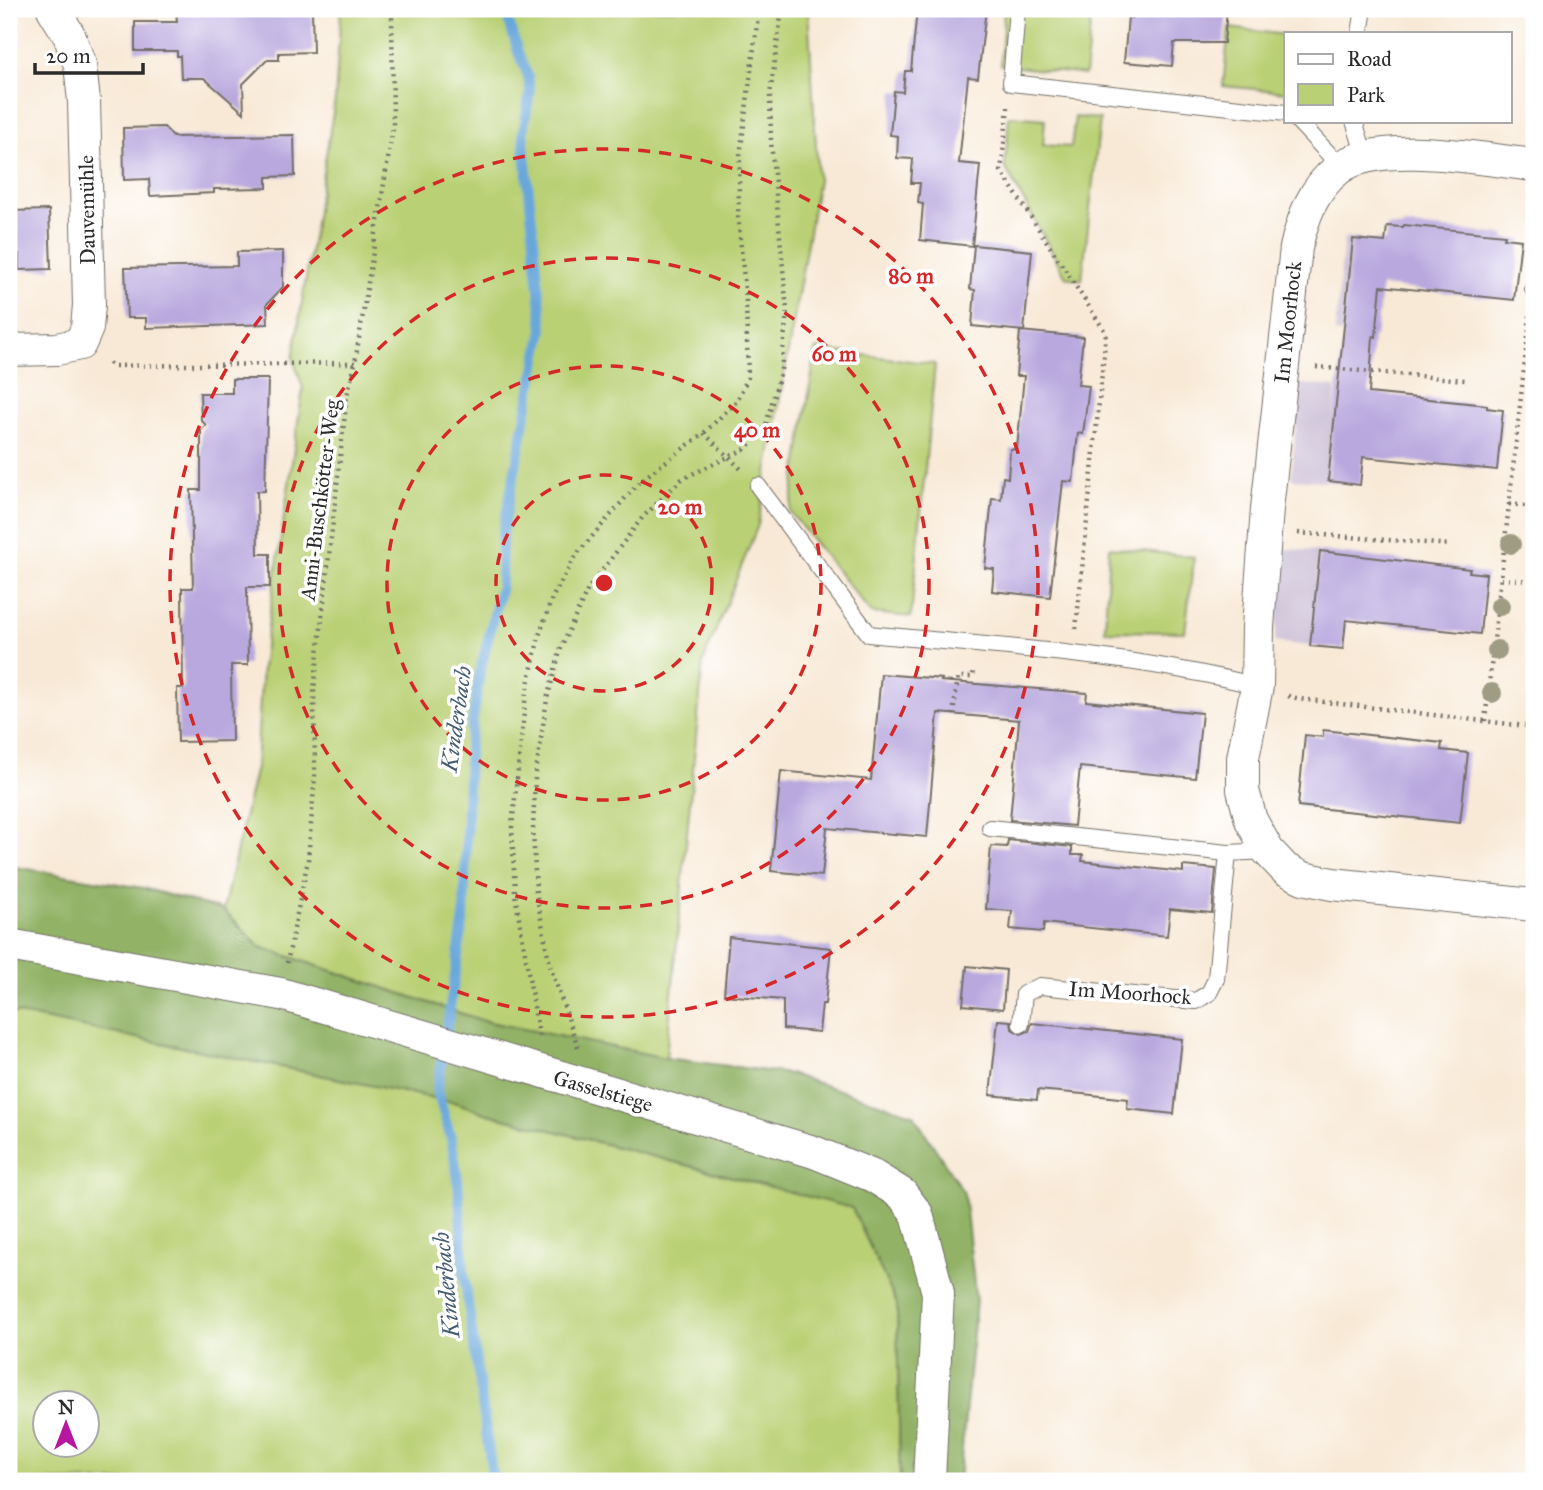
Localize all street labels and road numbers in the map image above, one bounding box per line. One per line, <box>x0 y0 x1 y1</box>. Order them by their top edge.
street label: Dauvemühle <box>73 155 101 265</box>
street label: Im Moorhock <box>1269 259 1307 384</box>
street label: Anni-Buschkötter-Weg <box>295 398 345 603</box>
street label: Im Moorhock <box>1068 976 1192 1010</box>
street label: Gasselstiege <box>550 1064 656 1118</box>

